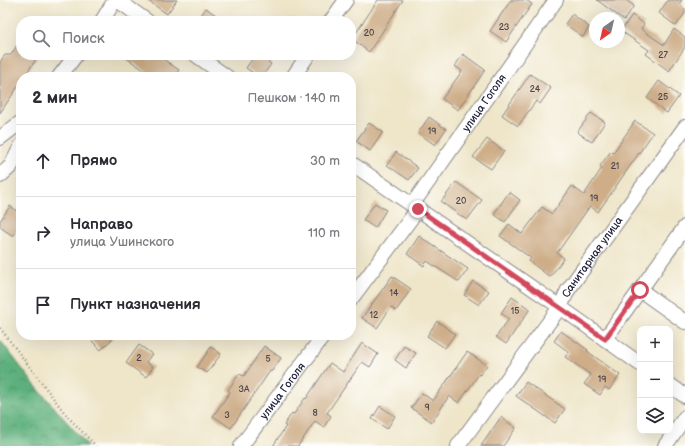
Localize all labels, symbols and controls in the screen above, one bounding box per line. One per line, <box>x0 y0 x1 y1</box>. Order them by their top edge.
north arrow <box>589 12 625 48</box>
search box <box>16 16 356 60</box>
house number: 23 <box>499 22 510 33</box>
icon: search <box>30 27 52 49</box>
house number: 20 <box>364 28 374 39</box>
text: Поиск <box>62 29 105 48</box>
house number: 27 <box>658 50 668 61</box>
street label: улица Гоголя <box>460 72 509 134</box>
house number: 24 <box>530 84 541 95</box>
text: 2 мин <box>32 88 78 108</box>
text: Пешком · 140 m <box>248 90 340 106</box>
house number: 25 <box>658 92 668 103</box>
house number: 19 <box>428 126 436 137</box>
icon: ahead <box>32 150 54 172</box>
text: Прямо <box>70 151 117 170</box>
text: 30 m <box>310 153 340 169</box>
house number: 21 <box>611 161 619 172</box>
house number: 19 <box>590 193 598 204</box>
house number: 20 <box>456 196 466 207</box>
route end <box>409 200 427 218</box>
street label: Санитарная улица <box>559 214 626 300</box>
text: Направо <box>70 215 133 234</box>
icon: right <box>32 222 54 244</box>
text: 110 m <box>308 225 340 241</box>
text: улица Ушинского <box>70 234 174 250</box>
route start <box>631 281 649 299</box>
house number: 14 <box>390 288 399 299</box>
icon: arrive <box>32 294 54 316</box>
text: Пункт назначения <box>70 295 201 314</box>
house number: 15 <box>511 306 519 317</box>
house number: 12 <box>370 310 379 321</box>
map controls <box>637 326 673 434</box>
button: + <box>637 326 673 362</box>
house number: 2 <box>136 353 142 364</box>
house number: 5 <box>265 354 271 365</box>
street label: улица Гоголя <box>257 360 308 422</box>
button: − <box>637 362 673 398</box>
house number: 19 <box>598 374 606 385</box>
house number: 3А <box>239 384 250 395</box>
button: layers <box>637 398 673 434</box>
house number: 9 <box>424 402 430 413</box>
house number: 8 <box>312 408 318 419</box>
house number: 3 <box>224 410 230 421</box>

